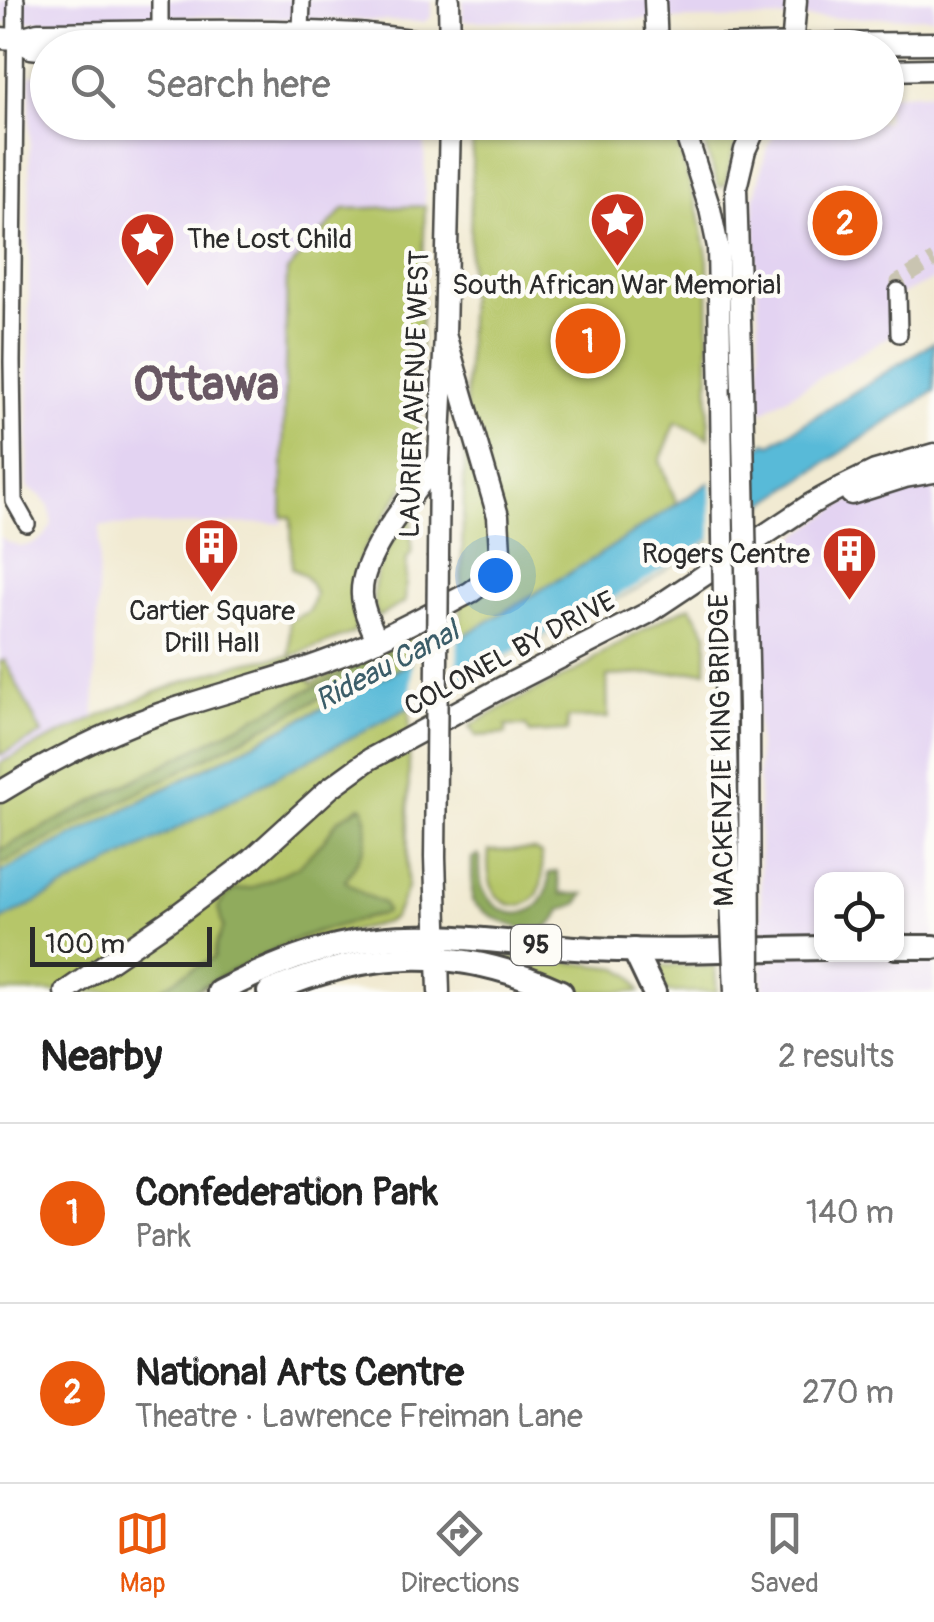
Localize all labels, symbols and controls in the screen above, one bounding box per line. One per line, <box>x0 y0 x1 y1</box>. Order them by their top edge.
search box <box>30 30 904 140</box>
icon: search <box>65 58 120 113</box>
text: Search here <box>145 61 331 109</box>
pin: 2 <box>812 186 878 260</box>
place icon: South African War Memorial <box>587 189 647 268</box>
place icon: The Lost Child <box>118 209 178 288</box>
place label: The Lost Child <box>187 222 352 257</box>
street label: LAURIER AVENUE WEST <box>392 249 438 539</box>
place label: South African War Memorial <box>452 268 782 303</box>
pin: 1 <box>556 304 620 378</box>
district label: Ottawa <box>133 355 279 415</box>
building icon: Cartier Square Drill Hall <box>182 515 242 594</box>
building icon: Rogers Centre <box>819 524 879 603</box>
place label: Rogers Centre <box>642 537 810 572</box>
your location <box>470 550 521 601</box>
street label: COLONEL BY DRIVE <box>398 584 622 724</box>
street label: MACKENZIE KING BRIDGE <box>702 593 742 907</box>
place label: Cartier Square Drill Hall <box>129 594 295 661</box>
water label: Rideau Canal <box>309 611 468 719</box>
map controls <box>814 872 904 962</box>
button: locate <box>814 872 904 962</box>
scale bar <box>30 922 212 966</box>
road number: 95 <box>511 925 561 965</box>
text: 100 m <box>45 927 125 962</box>
text: Nearby <box>40 1031 162 1083</box>
text: 2 results <box>778 1037 894 1077</box>
text: Confederation Park <box>135 1169 438 1217</box>
text: 1 <box>66 1193 79 1233</box>
text: 140 m <box>806 1193 894 1233</box>
text: Park <box>135 1217 191 1257</box>
text: National Arts Centre <box>135 1349 464 1397</box>
text: 2 <box>64 1373 81 1413</box>
text: 270 m <box>802 1373 894 1413</box>
text: Theatre · Lawrence Freiman Lane <box>135 1397 583 1437</box>
tab: Map <box>115 1506 170 1601</box>
tab: Directions <box>400 1506 519 1601</box>
tab: Saved <box>749 1506 819 1601</box>

